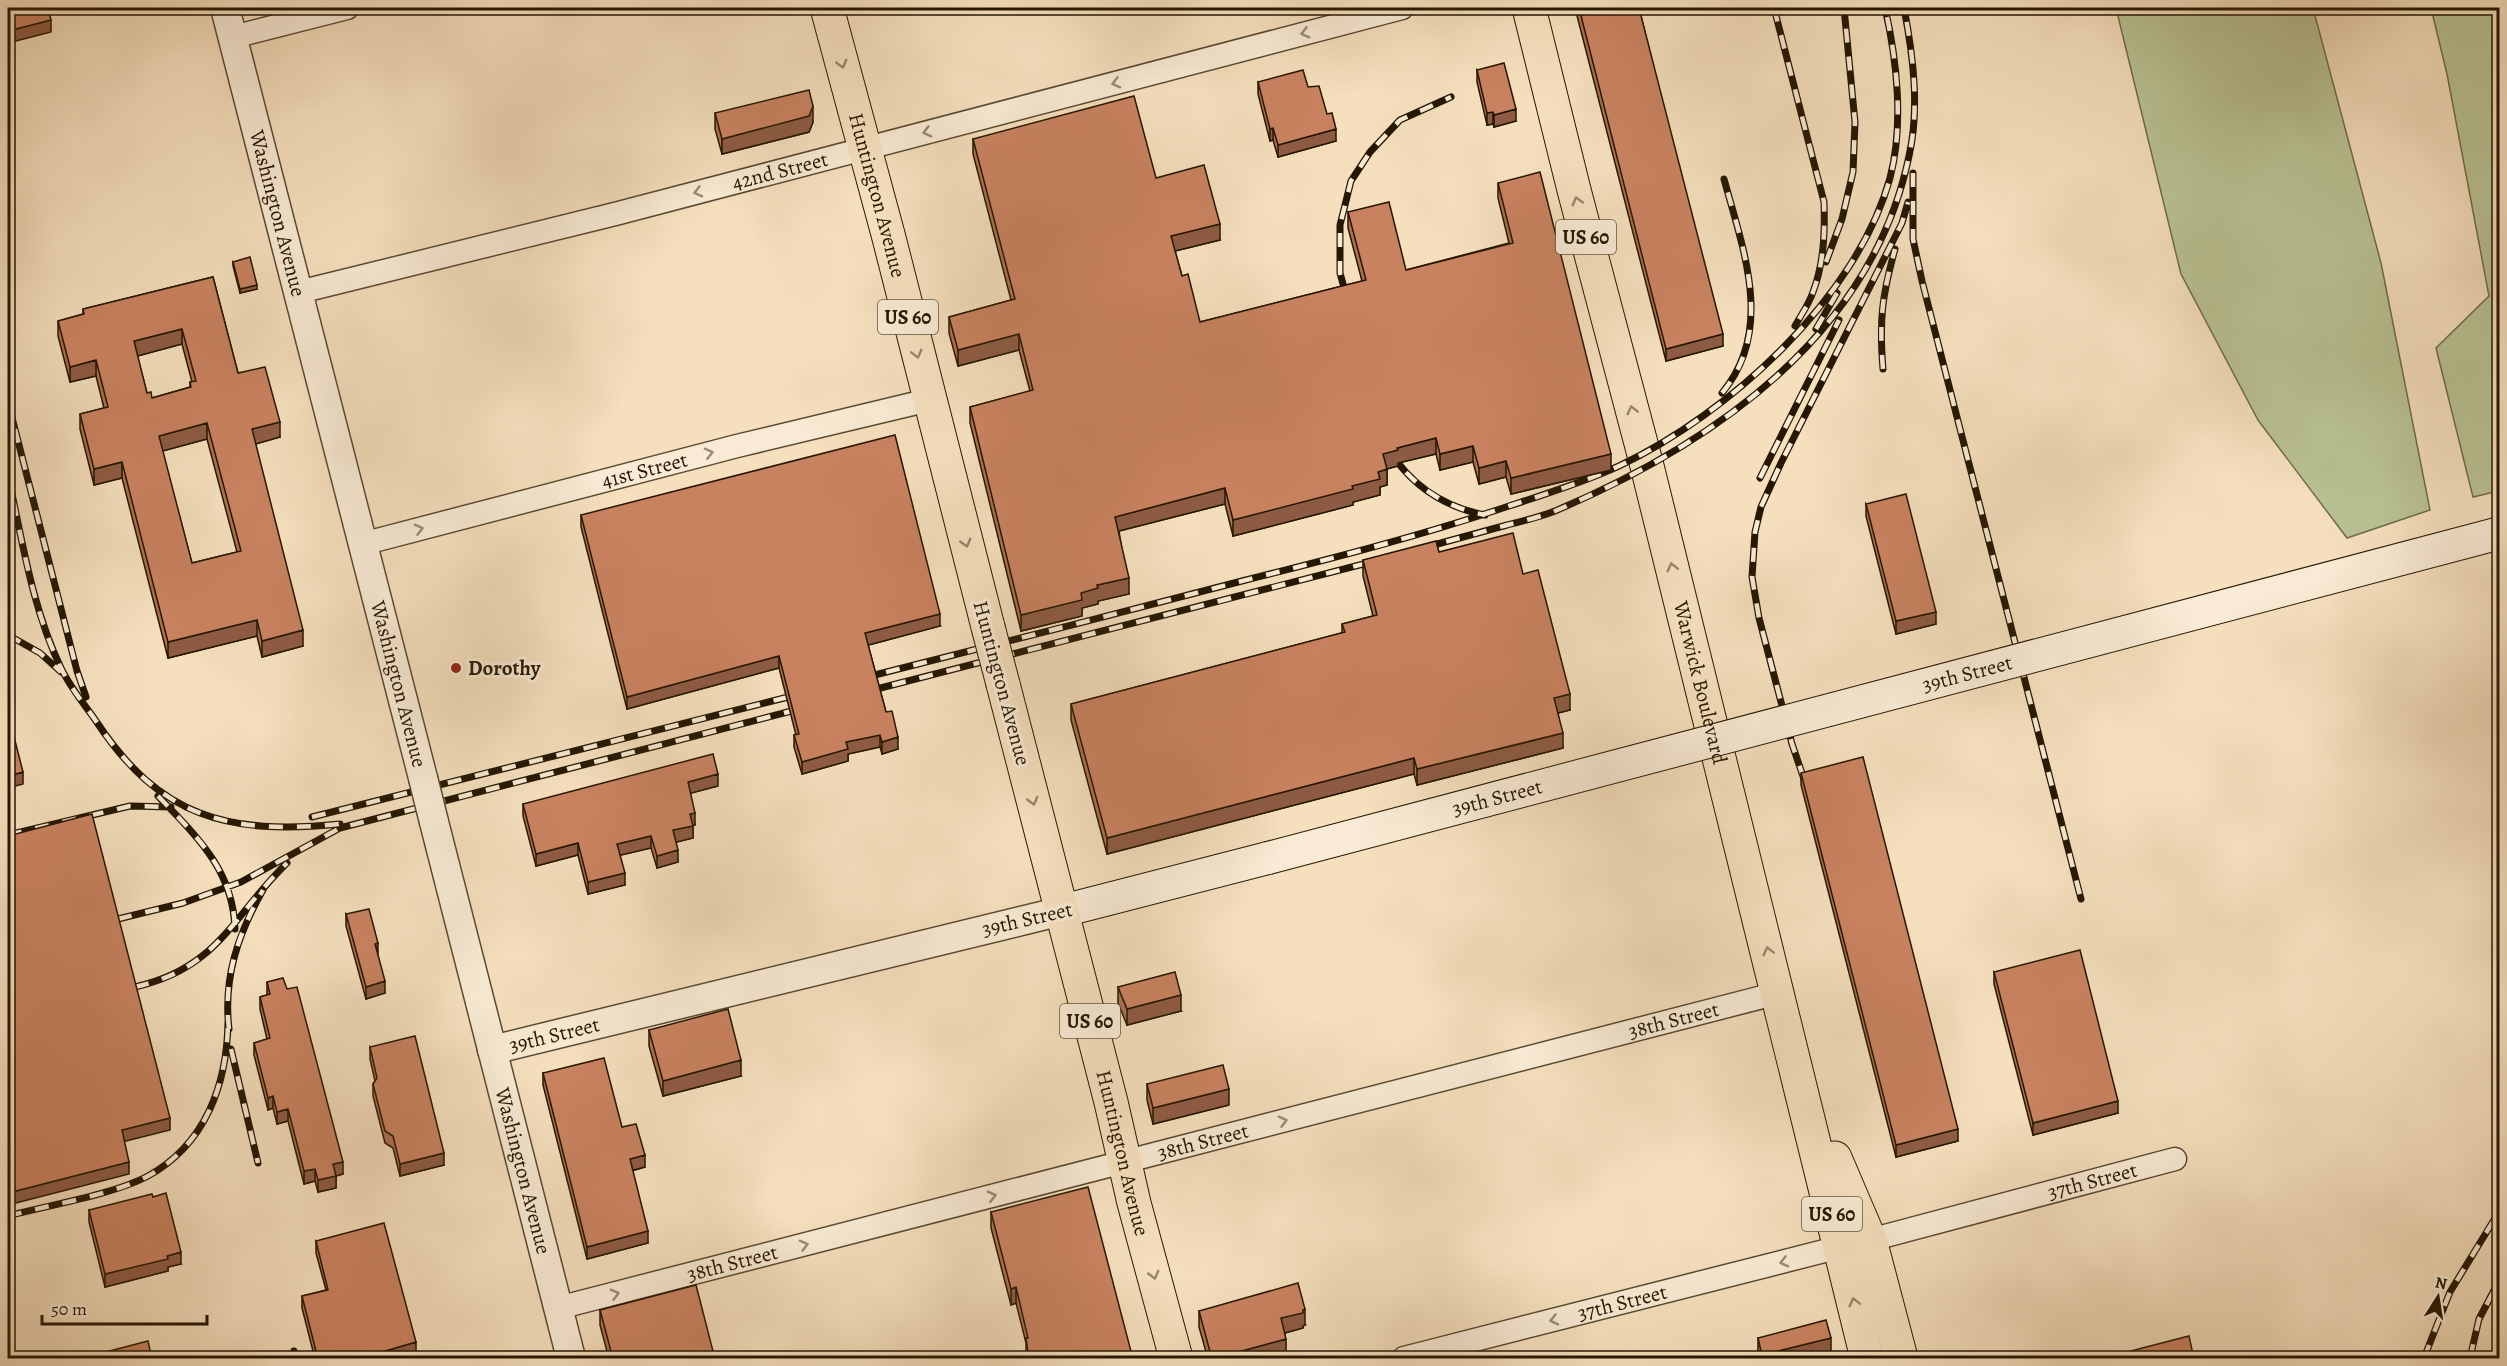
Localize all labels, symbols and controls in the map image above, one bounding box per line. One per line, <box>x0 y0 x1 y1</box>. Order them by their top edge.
one-way arrow <box>1300 26 1310 38</box>
one-way arrow <box>835 59 848 69</box>
one-way arrow <box>1111 75 1121 88</box>
street label: Huntington Avenue <box>842 110 913 281</box>
one-way arrow <box>923 125 933 138</box>
street label: Washington Avenue <box>243 126 313 300</box>
street label: 42nd Street <box>729 145 831 197</box>
one-way arrow <box>693 185 703 198</box>
one-way arrow <box>1571 196 1584 206</box>
road number: US 60 <box>1556 220 1616 254</box>
road number: US 60 <box>878 300 938 334</box>
one-way arrow <box>910 349 923 359</box>
one-way arrow <box>1627 405 1640 415</box>
street label: 41st Street <box>598 445 691 495</box>
one-way arrow <box>704 448 714 461</box>
one-way arrow <box>414 523 424 536</box>
one-way arrow <box>959 538 971 548</box>
one-way arrow <box>1667 563 1680 573</box>
street label: Washington Avenue <box>364 597 434 770</box>
street label: Warwick Boulevard <box>1667 597 1734 768</box>
street label: Huntington Avenue <box>967 598 1037 768</box>
street label: 39th Street <box>1919 648 2015 699</box>
place label: Dorothy <box>468 654 542 682</box>
marker: Dorothy <box>449 661 463 675</box>
street label: 39th Street <box>1449 772 1545 823</box>
one-way arrow <box>1026 796 1039 806</box>
street label: 39th Street <box>979 895 1075 943</box>
one-way arrow <box>1763 947 1776 957</box>
street label: 38th Street <box>1625 995 1722 1045</box>
road number: US 60 <box>1060 1004 1120 1038</box>
street label: 39th Street <box>506 1010 602 1059</box>
street label: Huntington Avenue <box>1089 1067 1156 1239</box>
street label: Washington Avenue <box>488 1083 558 1257</box>
street label: 38th Street <box>1154 1116 1251 1167</box>
one-way arrow <box>1277 1116 1288 1128</box>
street label: 37th Street <box>2044 1156 2140 1206</box>
one-way arrow <box>986 1191 997 1203</box>
road number: US 60 <box>1802 1197 1862 1231</box>
street label: 38th Street <box>684 1238 781 1288</box>
one-way arrow <box>798 1240 808 1252</box>
one-way arrow <box>1779 1254 1789 1267</box>
north arrow <box>2408 1267 2468 1327</box>
one-way arrow <box>1146 1270 1159 1280</box>
text: N <box>2433 1271 2449 1295</box>
street label: 37th Street <box>1574 1278 1670 1327</box>
scale bar <box>42 1288 207 1326</box>
one-way arrow <box>610 1288 620 1301</box>
text: 50 m <box>51 1297 87 1321</box>
one-way arrow <box>1848 1297 1861 1307</box>
one-way arrow <box>1549 1313 1559 1326</box>

